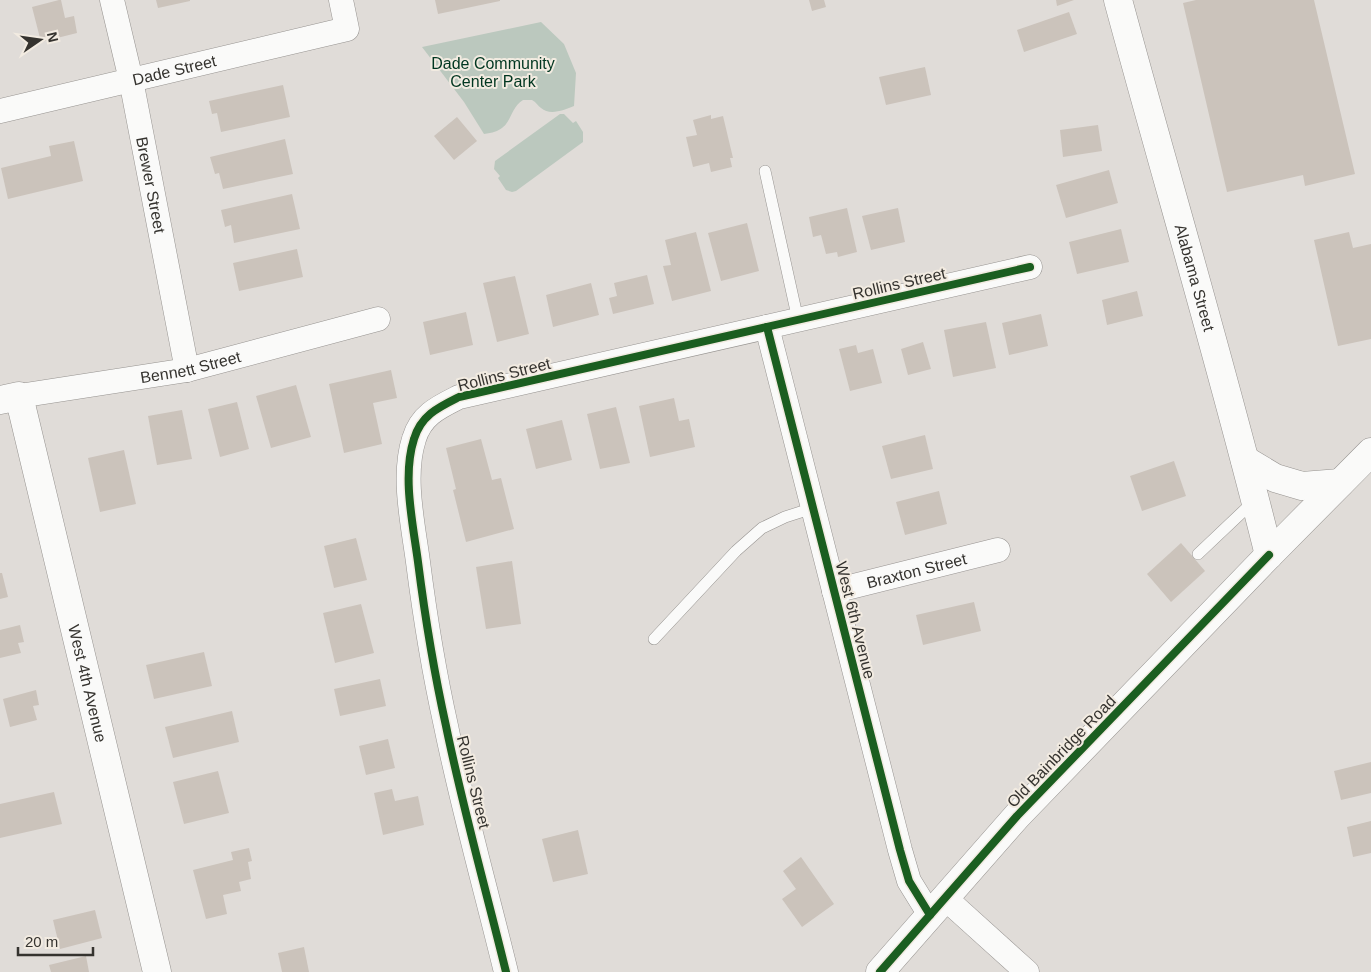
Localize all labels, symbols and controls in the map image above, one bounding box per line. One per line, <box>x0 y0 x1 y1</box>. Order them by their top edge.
north arrow <box>15 15 65 65</box>
text: N <box>44 30 62 44</box>
street label: Dade Street <box>131 52 218 88</box>
park label: Dade Community Center Park <box>431 55 555 90</box>
street label: Brewer Street <box>133 135 168 235</box>
street label: Alabama Street <box>1172 222 1218 334</box>
street label: Rollins Street <box>851 264 948 302</box>
street label: Bennett Street <box>139 348 243 386</box>
street label: Rollins Street <box>456 355 553 394</box>
street label: Braxton Street <box>865 550 969 592</box>
street label: West 6th Avenue <box>833 560 878 681</box>
street label: West 4th Avenue <box>65 623 110 744</box>
street label: Old Bainbridge Road <box>1004 692 1119 811</box>
street label: Rollins Street <box>454 734 493 831</box>
scale bar <box>18 924 92 956</box>
text: 20 m <box>25 933 58 950</box>

